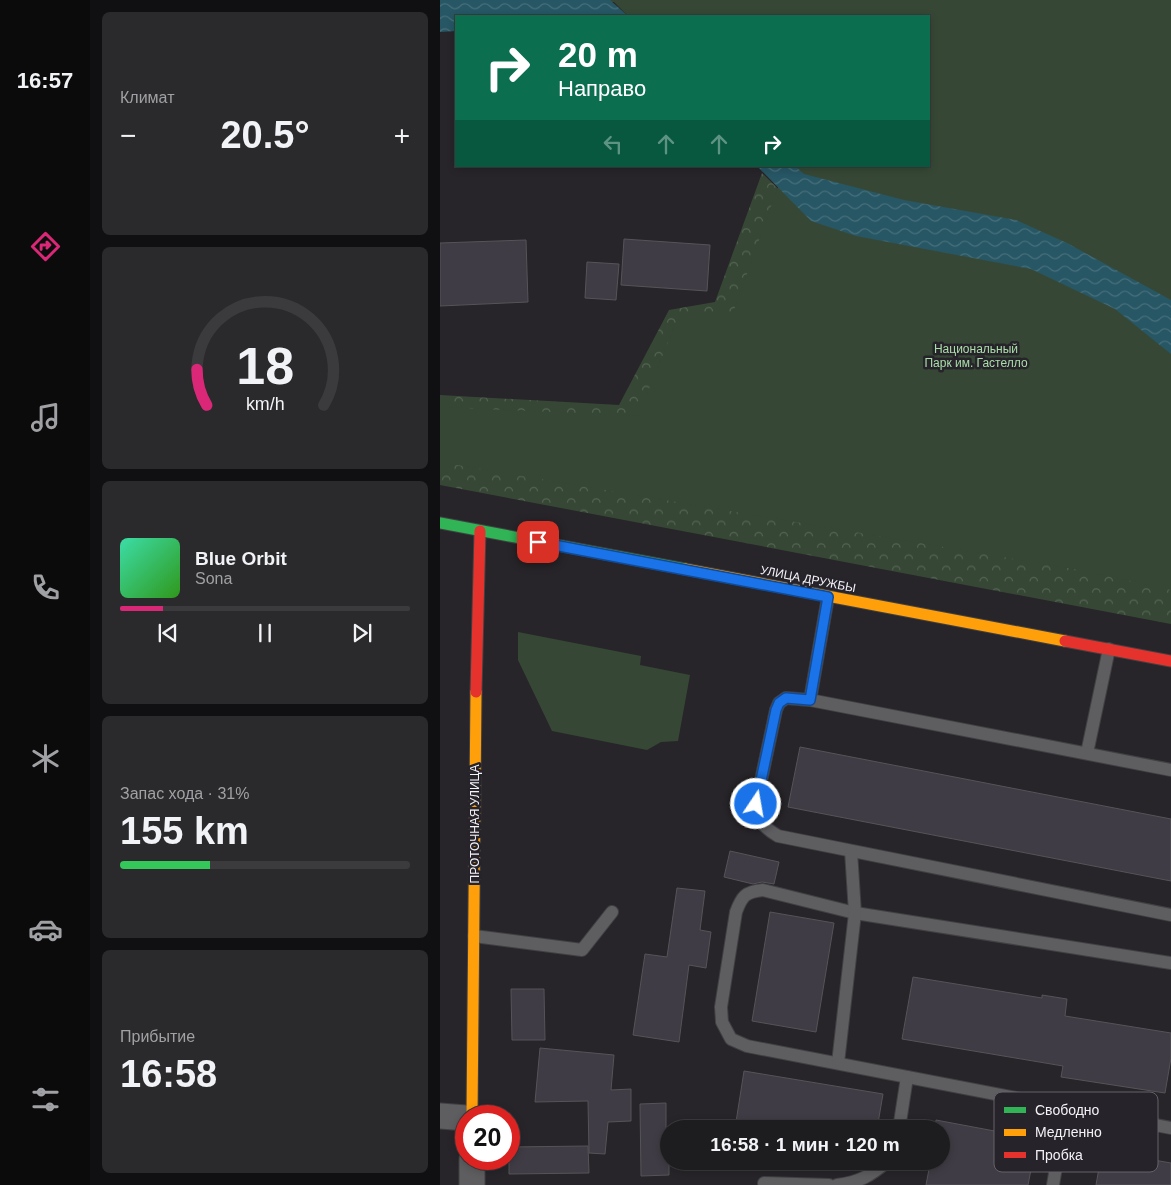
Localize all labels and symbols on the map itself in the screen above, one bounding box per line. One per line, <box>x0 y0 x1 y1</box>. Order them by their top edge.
park label: Национальный Парк им. Гастелло <box>924 342 1028 370</box>
pin <box>517 521 559 563</box>
street label: УЛИЦА ДРУЖБЫ <box>759 563 857 595</box>
street label: ПРОТОЧНАЯ УЛИЦА <box>468 765 482 883</box>
position arrow <box>729 777 781 829</box>
legend <box>994 1092 1158 1172</box>
text: Свободно <box>1035 1102 1100 1118</box>
speed limit sign: 20 <box>455 1105 520 1170</box>
text: Медленно <box>1035 1124 1102 1140</box>
text: Пробка <box>1035 1147 1083 1163</box>

